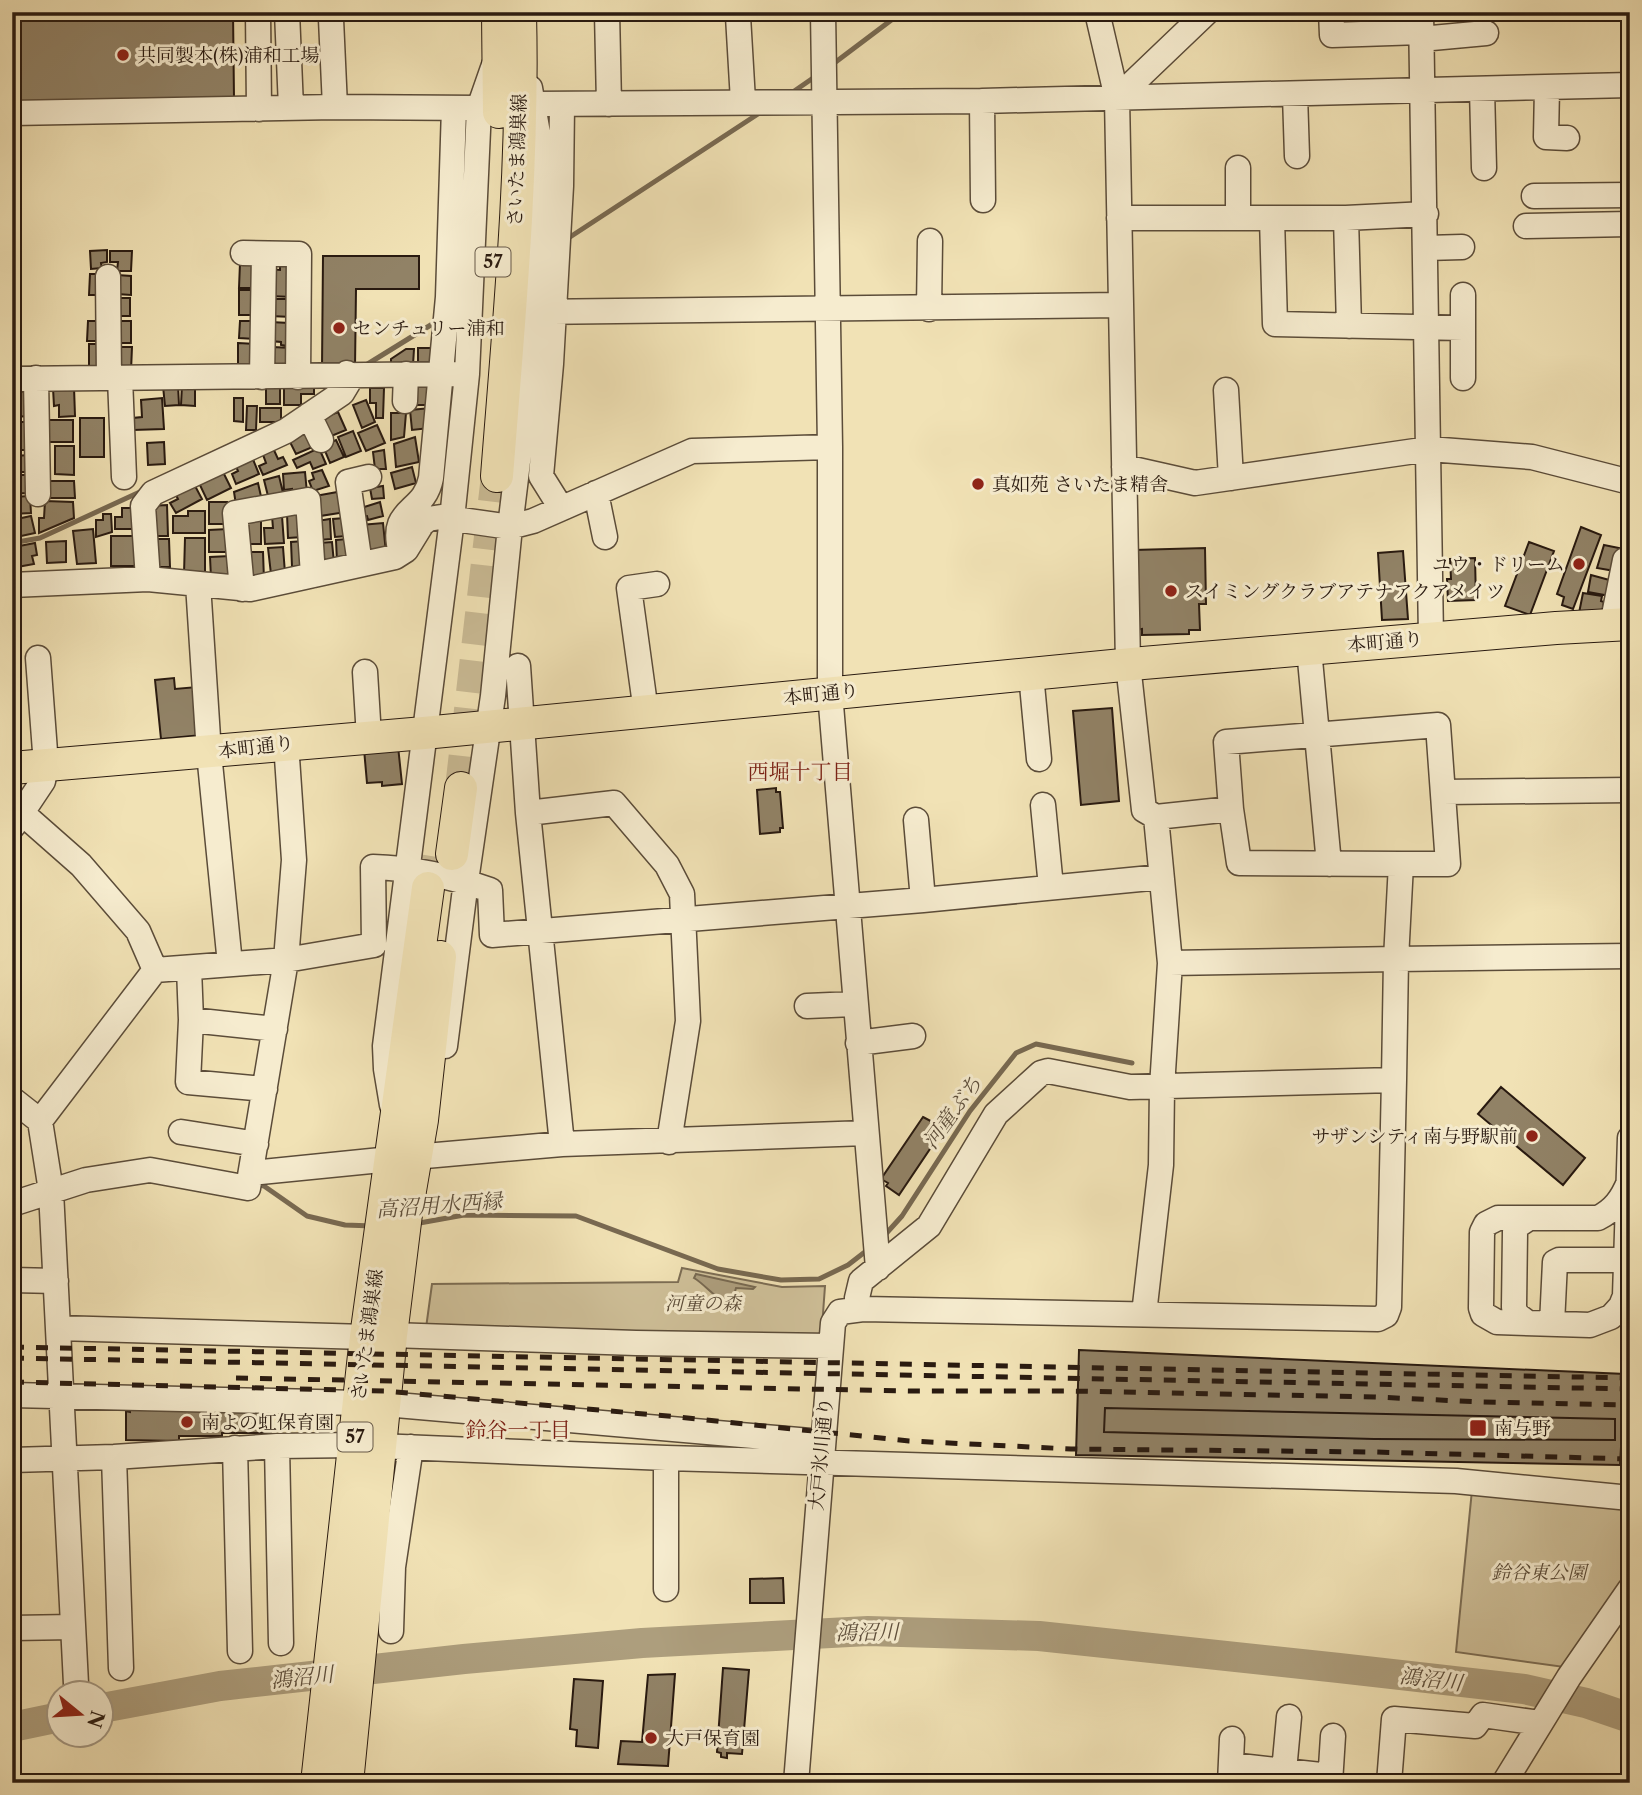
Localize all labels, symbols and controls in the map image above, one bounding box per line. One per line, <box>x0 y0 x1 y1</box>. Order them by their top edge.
place label: 共同製本(株)浦和工場 <box>137 44 320 67</box>
marker: 共同製本(株)浦和工場 <box>115 47 131 63</box>
street label: さいたま鴻巣線 <box>503 93 531 227</box>
road number: 57 <box>476 248 510 276</box>
place label: センチュリー浦和 <box>353 317 504 340</box>
marker: センチュリー浦和 <box>331 320 347 336</box>
place label: 真如苑 さいたま精舎 <box>992 473 1168 496</box>
marker: 真如苑 さいたま精舎 <box>970 476 986 492</box>
place label: ユウ・ドリーム <box>1432 553 1565 576</box>
marker: ユウ・ドリーム <box>1571 556 1587 572</box>
place label: スイミングクラブアテナアクアメイツ <box>1185 580 1505 603</box>
marker: スイミングクラブアテナアクアメイツ <box>1163 583 1179 599</box>
street label: 本町通り <box>1346 627 1424 657</box>
street label: 本町通り <box>782 679 860 709</box>
street label: 本町通り <box>217 731 295 763</box>
district label: 西堀十丁目 <box>748 759 853 784</box>
water label: 河童ぶち <box>917 1071 987 1153</box>
place label: サザンシティ南与野駅前 <box>1311 1125 1518 1148</box>
marker: サザンシティ南与野駅前 <box>1524 1128 1540 1144</box>
water label: 高沼用水西縁 <box>375 1188 505 1222</box>
street label: さいたま鴻巣線 <box>346 1268 388 1402</box>
park label: 河童の森 <box>665 1292 743 1315</box>
street label: 大戸氷川通り <box>805 1396 837 1512</box>
place label: 南よの虹保育園 <box>201 1411 334 1434</box>
marker: 南よの虹保育園 <box>179 1414 195 1430</box>
district label: 鈴谷一丁目 <box>466 1417 571 1442</box>
place label: 南与野 <box>1494 1417 1551 1440</box>
marker: 南与野 <box>1468 1418 1488 1438</box>
road number: 57 <box>338 1422 372 1452</box>
park label: 鈴谷東公園 <box>1491 1561 1589 1584</box>
water label: 鴻沼川 <box>835 1619 901 1645</box>
water label: 鴻沼川 <box>269 1661 337 1693</box>
water label: 鴻沼川 <box>1398 1663 1466 1695</box>
north arrow <box>46 1680 116 1750</box>
text: N <box>82 1708 109 1731</box>
place label: 大戸保育園 <box>665 1727 760 1750</box>
marker: 大戸保育園 <box>643 1730 659 1746</box>

